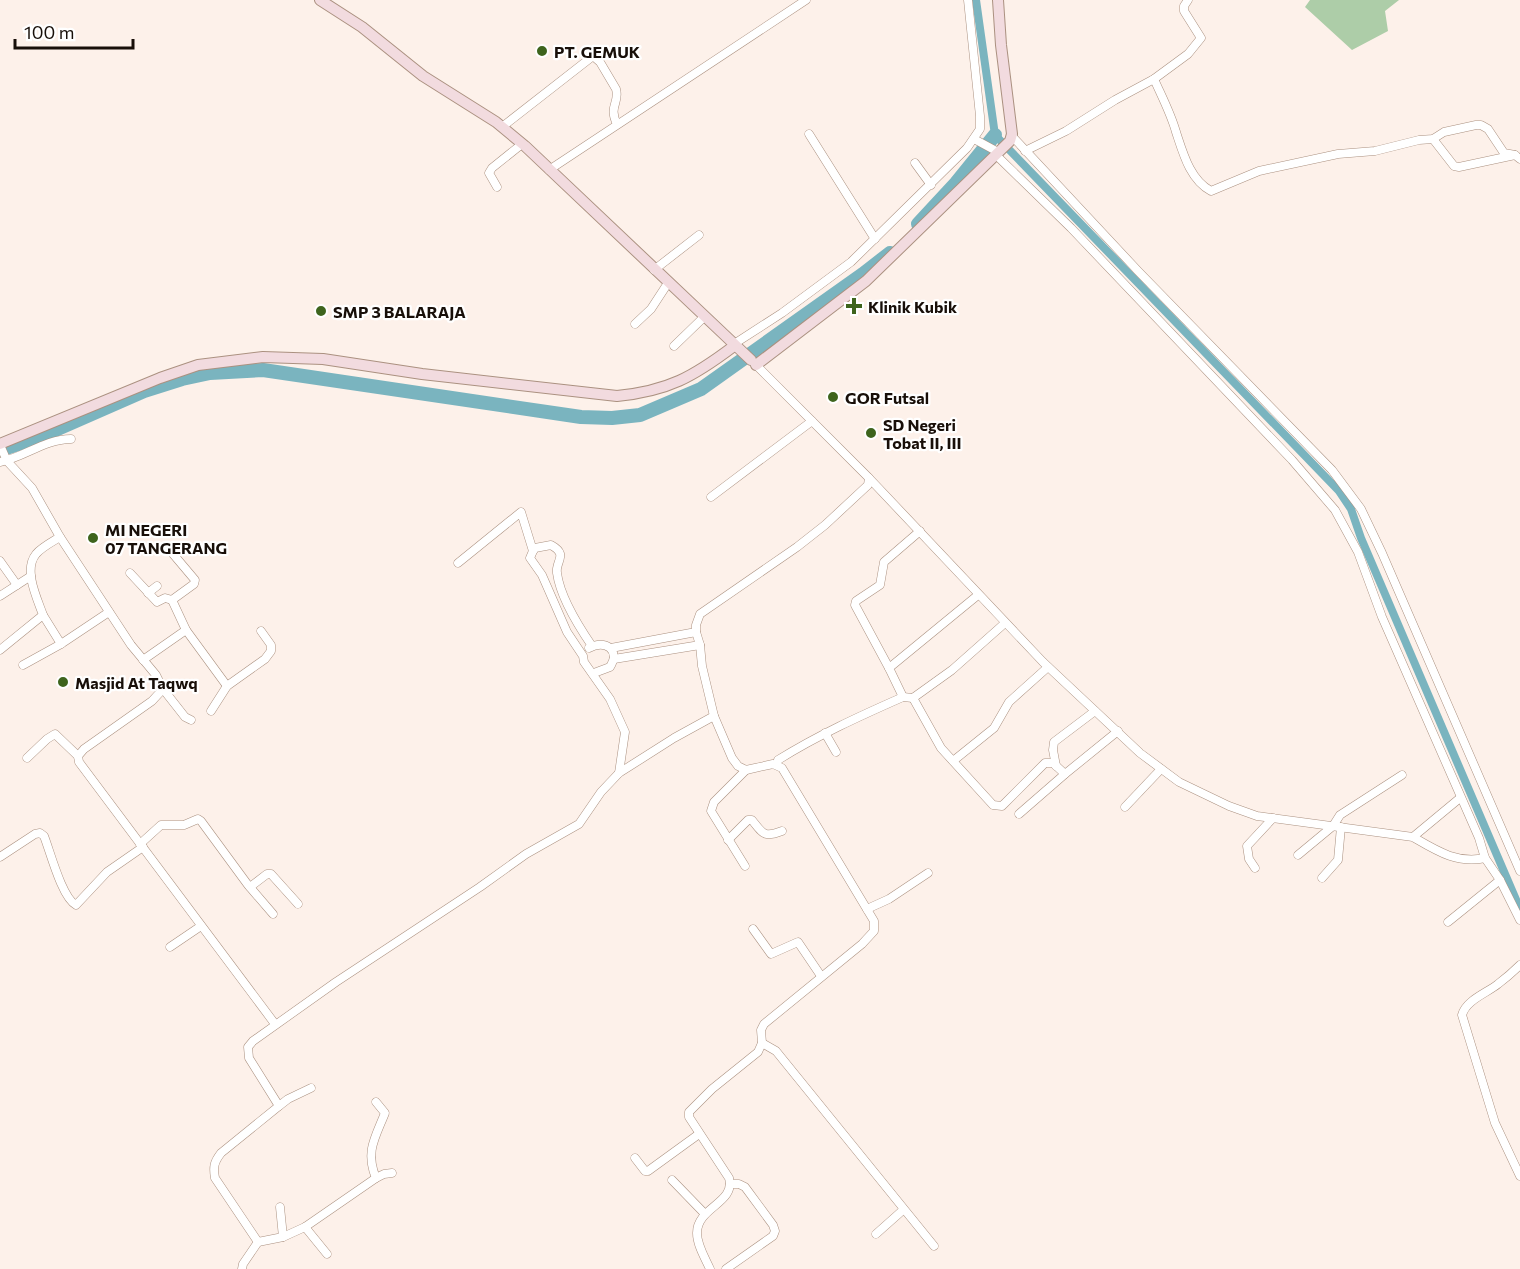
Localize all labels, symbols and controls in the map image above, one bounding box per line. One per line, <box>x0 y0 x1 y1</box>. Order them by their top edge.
scale bar <box>15 12 134 50</box>
text: 100 m <box>24 21 74 43</box>
place label: PT. GEMUK <box>554 42 640 61</box>
marker: PT. GEMUK <box>535 44 549 58</box>
marker: Klinik Kubik <box>845 297 863 315</box>
place label: Klinik Kubik <box>868 297 958 316</box>
place label: SMP 3 BALARAJA <box>333 302 466 321</box>
marker: SMP 3 BALARAJA <box>314 304 328 318</box>
place label: GOR Futsal <box>845 388 929 407</box>
marker: GOR Futsal <box>826 390 840 404</box>
place label: SD Negeri Tobat II, III <box>883 415 962 452</box>
marker: SD Negeri Tobat II, III <box>864 426 878 440</box>
place label: MI NEGERI 07 TANGERANG <box>105 520 227 557</box>
marker: MI NEGERI 07 TANGERANG <box>86 531 100 545</box>
place label: Masjid At Taqwq <box>75 673 198 692</box>
marker: Masjid At Taqwq <box>56 675 70 689</box>

